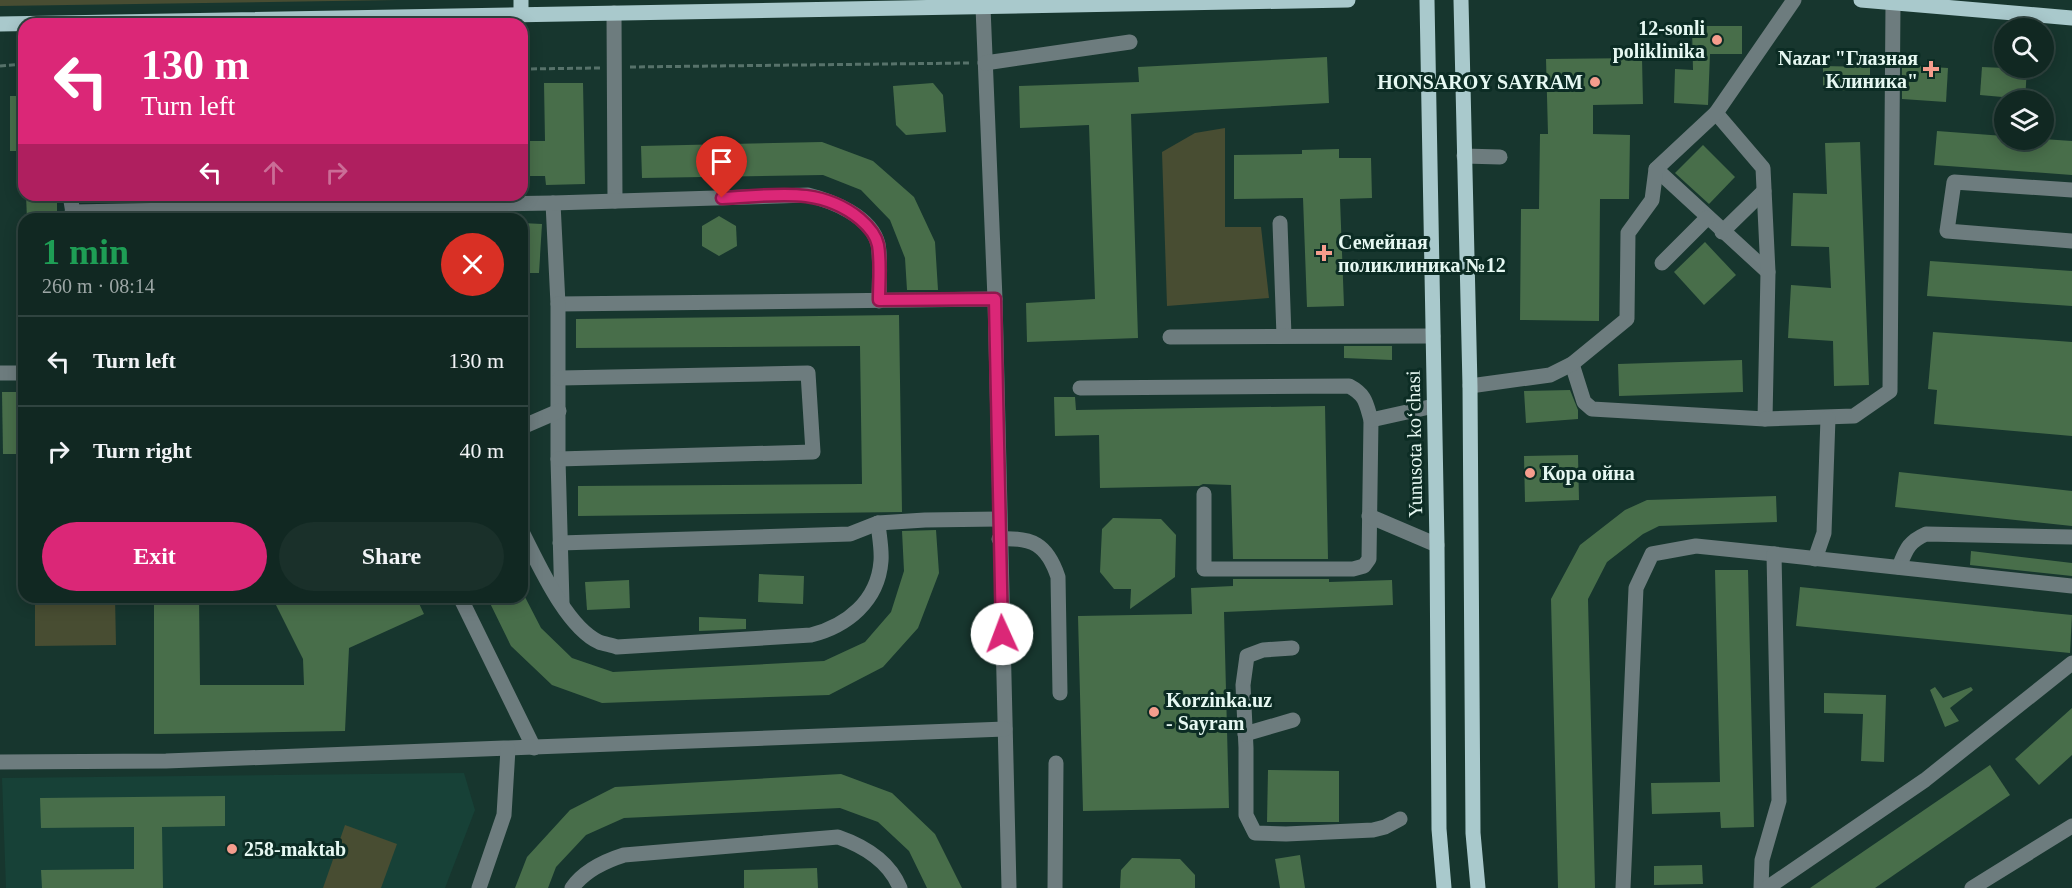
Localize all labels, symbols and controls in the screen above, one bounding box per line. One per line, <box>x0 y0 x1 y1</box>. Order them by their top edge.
place label: 12-sonli poliklinika <box>1613 17 1705 63</box>
map controls <box>1994 18 2054 150</box>
button: search <box>1994 18 2054 78</box>
marker: 12-sonli poliklinika <box>1710 33 1724 47</box>
icon: left <box>42 42 120 120</box>
text: 130 m <box>141 42 250 88</box>
place label: Nazar "Глазная Клиника" <box>1778 47 1918 92</box>
marker: Nazar "Глазная Клиника" <box>1922 60 1940 78</box>
place label: HONSAROY SAYRAM <box>1377 71 1583 93</box>
marker: HONSAROY SAYRAM <box>1588 75 1602 89</box>
button: layers <box>1994 90 2054 150</box>
text: Turn left <box>141 91 235 121</box>
pin <box>696 136 747 198</box>
icon: arrive <box>705 145 738 178</box>
icon: left <box>194 156 227 189</box>
icon: ahead <box>257 156 290 189</box>
icon: right <box>320 156 353 189</box>
place label: Семейная поликлиника №12 <box>1338 231 1506 276</box>
text: 1 min <box>42 232 129 272</box>
button: close <box>441 233 504 296</box>
marker: Семейная поликлиника №12 <box>1315 244 1333 262</box>
text: 260 m · 08:14 <box>42 275 155 297</box>
icon: left <box>42 345 75 378</box>
text: Turn left <box>93 348 176 373</box>
text: 130 m <box>448 348 504 373</box>
street label: Yunusota koʻchasi <box>1402 370 1426 518</box>
icon: right <box>42 435 75 468</box>
text: Turn right <box>93 438 192 463</box>
text: 40 m <box>459 438 504 463</box>
place label: Кора ойна <box>1542 462 1635 485</box>
marker: Кора ойна <box>1523 466 1537 480</box>
button: Exit <box>42 522 267 591</box>
button: Share <box>279 522 504 591</box>
position arrow <box>970 602 1034 666</box>
place label: Korzinka.uz - Sayram <box>1166 689 1272 735</box>
marker: Korzinka.uz - Sayram <box>1147 705 1161 719</box>
place label: 258-maktab <box>244 838 346 860</box>
marker: 258-maktab <box>225 842 239 856</box>

